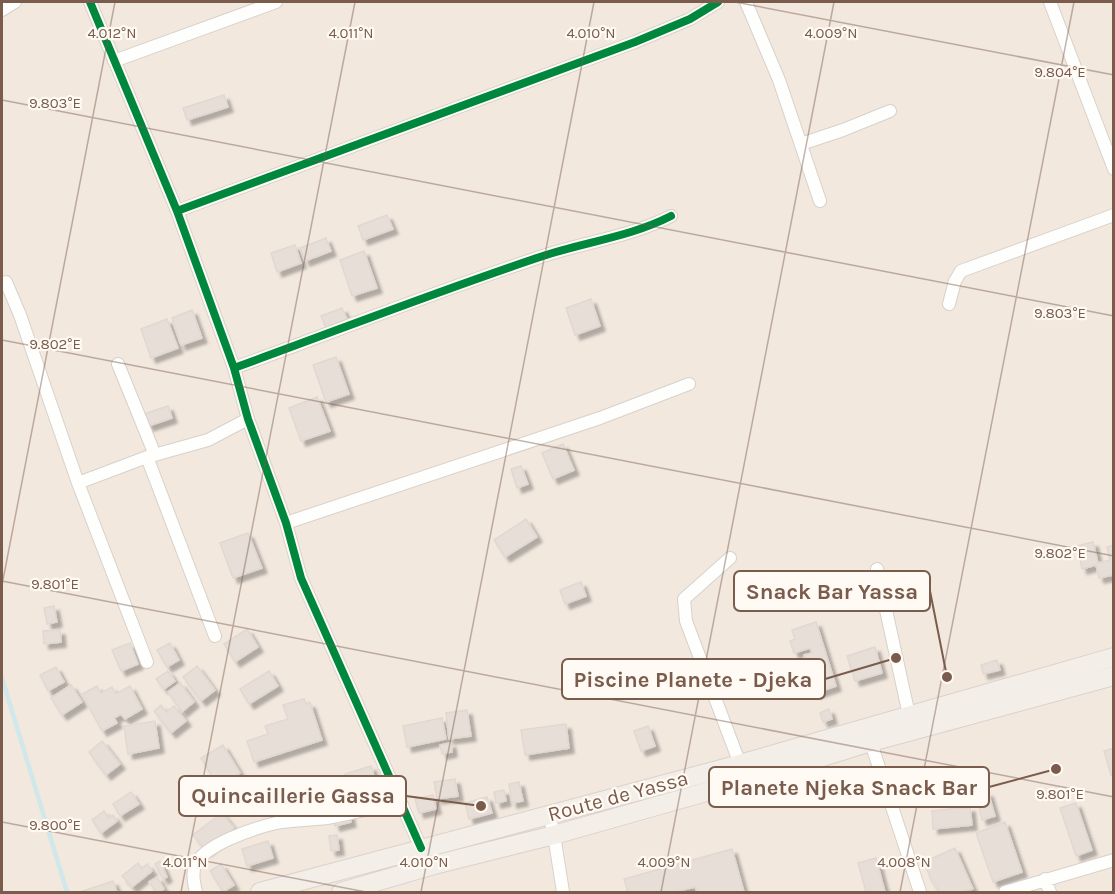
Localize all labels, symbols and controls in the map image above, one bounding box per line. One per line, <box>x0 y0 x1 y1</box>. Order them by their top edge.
text: 4.012°N <box>88 24 136 42</box>
text: 4.011°N <box>328 24 374 42</box>
text: 4.010°N <box>566 24 616 42</box>
text: 4.009°N <box>805 24 857 42</box>
text: 9.804°E <box>1034 63 1086 81</box>
text: 9.803°E <box>29 94 81 112</box>
text: 9.803°E <box>1034 304 1086 322</box>
text: 9.802°E <box>29 335 81 353</box>
text: 9.802°E <box>1034 544 1086 562</box>
callout: Snack Bar Yassa <box>734 571 930 611</box>
text: 9.801°E <box>31 575 79 593</box>
text: Snack Bar Yassa <box>746 579 918 605</box>
callout: Piscine Planete - Djeka <box>562 659 825 699</box>
text: Piscine Planete - Djeka <box>574 667 812 693</box>
street label: Route de Yassa <box>545 766 691 826</box>
callout: Planete Njeka Snack Bar <box>709 767 989 807</box>
text: Planete Njeka Snack Bar <box>721 775 978 801</box>
callout: Quincaillerie Gassa <box>179 776 406 816</box>
text: Quincaillerie Gassa <box>191 783 395 809</box>
text: 9.801°E <box>1036 785 1084 803</box>
text: 9.800°E <box>29 816 81 834</box>
text: 4.011°N <box>162 853 208 871</box>
text: 4.010°N <box>399 853 449 871</box>
text: 4.009°N <box>638 853 690 871</box>
text: 4.008°N <box>877 853 931 871</box>

